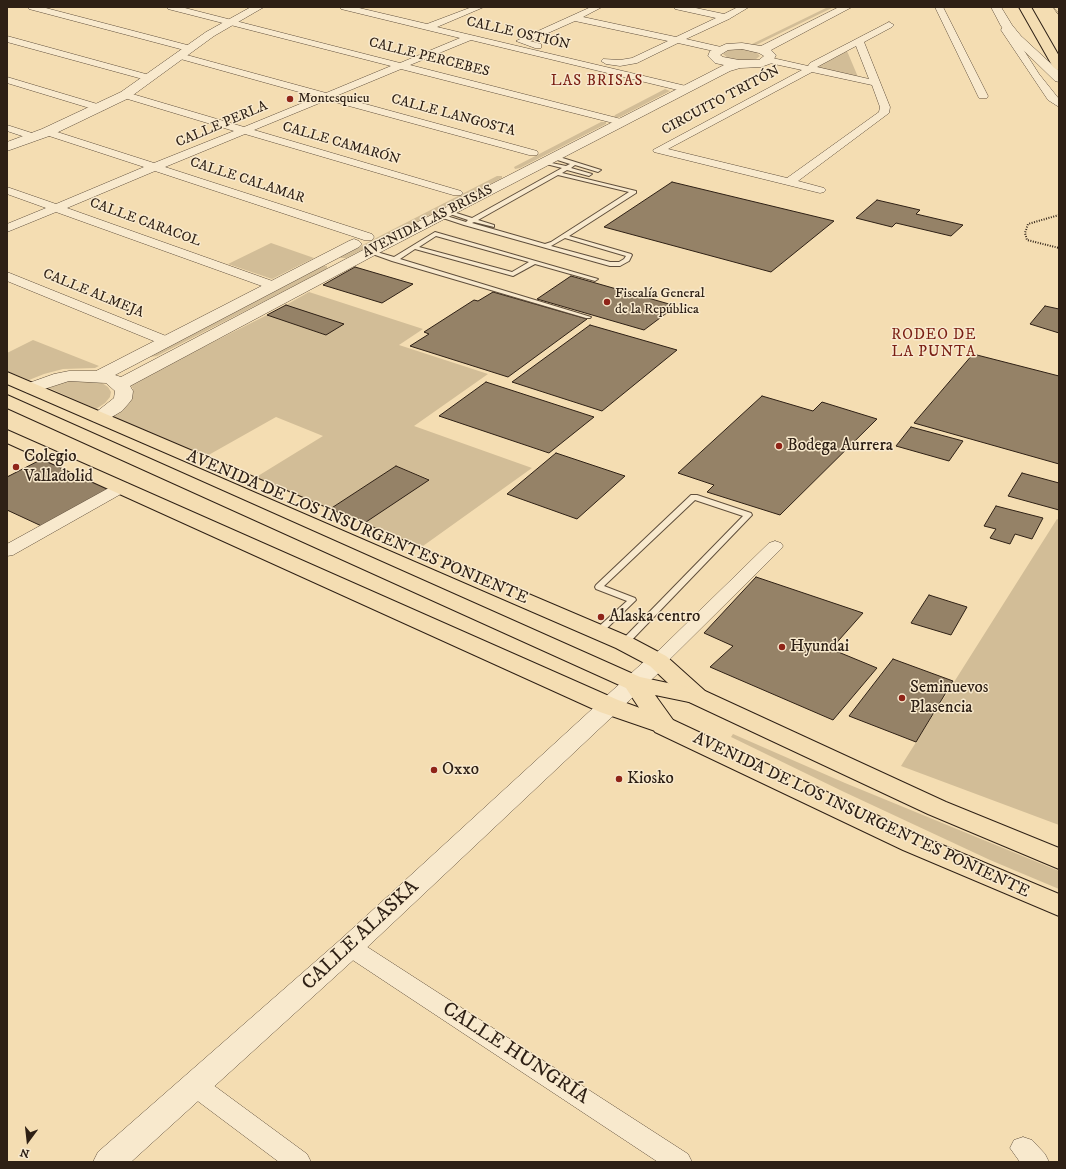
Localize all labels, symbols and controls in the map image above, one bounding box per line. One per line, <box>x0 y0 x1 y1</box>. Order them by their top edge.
street label: CALLE OSTIÓN <box>464 14 572 54</box>
street label: CALLE PERCEBES <box>367 35 491 81</box>
street label: CIRCUITO TRITÓN <box>659 63 783 139</box>
district label: LAS BRISAS <box>551 73 643 91</box>
place label: Montesquieu <box>298 91 369 107</box>
street label: CALLE LANGOSTA <box>389 91 517 141</box>
marker: Montesquieu <box>285 94 295 104</box>
street label: CALLE PERLA <box>174 98 270 152</box>
street label: CALLE CAMARÓN <box>280 119 402 169</box>
street label: CALLE CALAMAR <box>187 155 307 207</box>
street label: AVENIDA LAS BRISAS <box>360 182 496 262</box>
street label: CALLE CARACOL <box>87 195 203 251</box>
street label: CALLE ALMEJA <box>40 266 146 322</box>
place label: Fiscalía General de la República <box>615 286 705 318</box>
marker: Fiscalía General de la República <box>602 297 612 307</box>
district label: RODEO DE LA PUNTA <box>891 327 977 362</box>
place label: Bodega Aurrera <box>787 436 893 456</box>
marker: Bodega Aurrera <box>774 441 784 451</box>
place label: Colegio Valladolid <box>24 447 93 487</box>
street label: AVENIDA DE LOS INSURGENTES PONIENTE <box>183 447 531 609</box>
marker: Colegio Valladolid <box>11 462 21 472</box>
place label: Alaska centro <box>609 607 700 627</box>
marker: Alaska centro <box>596 612 606 622</box>
place label: Hyundai <box>790 637 849 657</box>
marker: Hyundai <box>777 642 787 652</box>
place label: Seminuevos Plasencia <box>910 678 989 718</box>
marker: Seminuevos Plasencia <box>897 693 907 703</box>
street label: AVENIDA DE LOS INSURGENTES PONIENTE <box>689 729 1033 903</box>
place label: Oxxo <box>442 760 479 780</box>
marker: Oxxo <box>429 765 439 775</box>
place label: Kiosko <box>627 769 674 789</box>
marker: Kiosko <box>614 774 624 784</box>
street label: CALLE ALASKA <box>298 876 424 996</box>
street label: CALLE HUNGRÍA <box>437 998 593 1110</box>
north arrow <box>8 1121 48 1161</box>
text: N <box>19 1145 31 1161</box>

